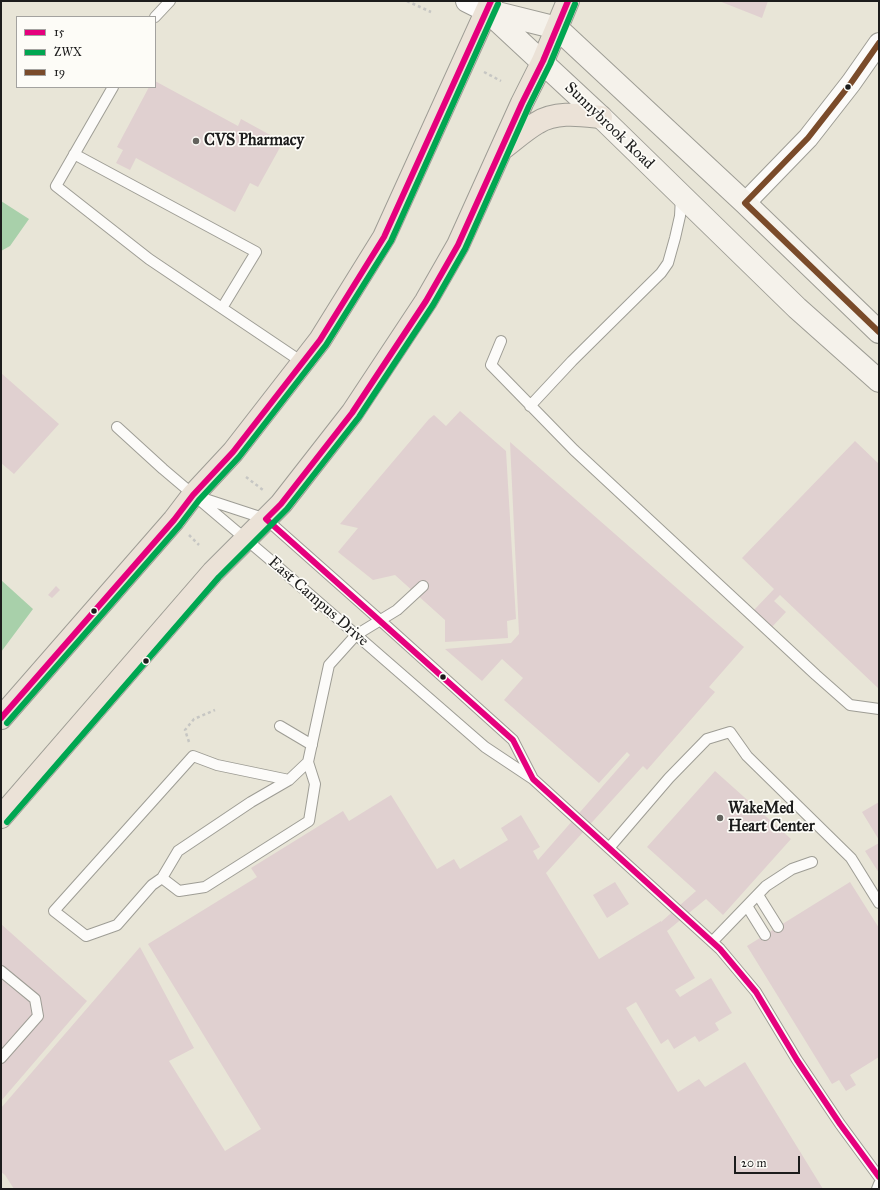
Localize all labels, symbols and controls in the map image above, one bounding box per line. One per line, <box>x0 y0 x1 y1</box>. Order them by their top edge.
legend <box>16 16 156 88</box>
text: 15 <box>54 25 64 39</box>
text: ZWX <box>54 45 82 59</box>
text: 19 <box>54 65 65 79</box>
street label: Sunnybrook Road <box>560 78 658 174</box>
unlabelled marker <box>843 82 853 92</box>
place label: CVS Pharmacy <box>204 131 304 151</box>
marker: CVS Pharmacy <box>191 136 201 146</box>
street label: East Campus Drive <box>264 553 372 651</box>
unlabelled marker <box>89 606 99 616</box>
unlabelled marker <box>141 656 151 666</box>
unlabelled marker <box>438 672 448 682</box>
place label: WakeMed Heart Center <box>728 799 815 837</box>
marker: WakeMed Heart Center <box>715 813 725 823</box>
scale bar <box>736 1148 802 1174</box>
text: 20 m <box>741 1156 767 1170</box>

